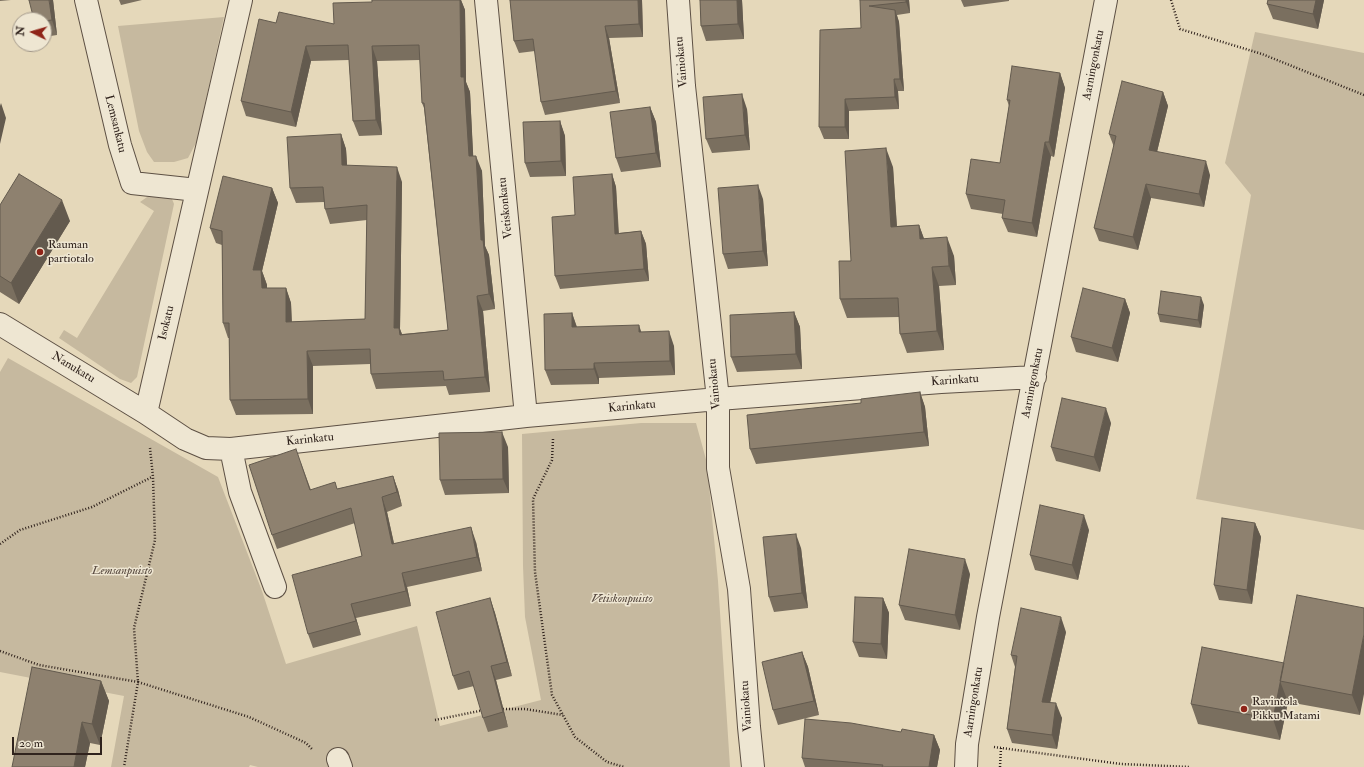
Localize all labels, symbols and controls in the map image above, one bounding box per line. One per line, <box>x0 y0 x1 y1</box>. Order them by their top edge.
north arrow <box>12 12 52 52</box>
text: N <box>14 26 27 36</box>
street label: Aarningonkatu <box>1080 29 1108 101</box>
street label: Vainiokatu <box>673 36 691 88</box>
street label: Lemsankatu <box>101 94 129 154</box>
street label: Vetiskonkatu <box>496 176 516 240</box>
place label: Rauman partiotalo <box>48 238 94 266</box>
marker: Rauman partiotalo <box>35 247 45 257</box>
street label: Isokatu <box>156 304 178 342</box>
street label: Aarningonkatu <box>1019 347 1047 419</box>
street label: Nanukatu <box>49 349 97 387</box>
street label: Vainiokatu <box>706 358 724 410</box>
street label: Karinkatu <box>931 372 979 390</box>
street label: Karinkatu <box>608 398 656 416</box>
street label: Karinkatu <box>285 430 335 450</box>
park label: Lemsanpuisto <box>92 564 152 578</box>
park label: Vetiskonpuisto <box>591 592 653 606</box>
street label: Aarningonkatu <box>961 666 987 738</box>
street label: Vainiokatu <box>738 680 756 732</box>
place label: Ravintola Pikku Matami <box>1252 695 1320 723</box>
marker: Ravintola Pikku Matami <box>1239 704 1249 714</box>
scale bar <box>14 729 104 755</box>
text: 20 m <box>19 736 43 751</box>

